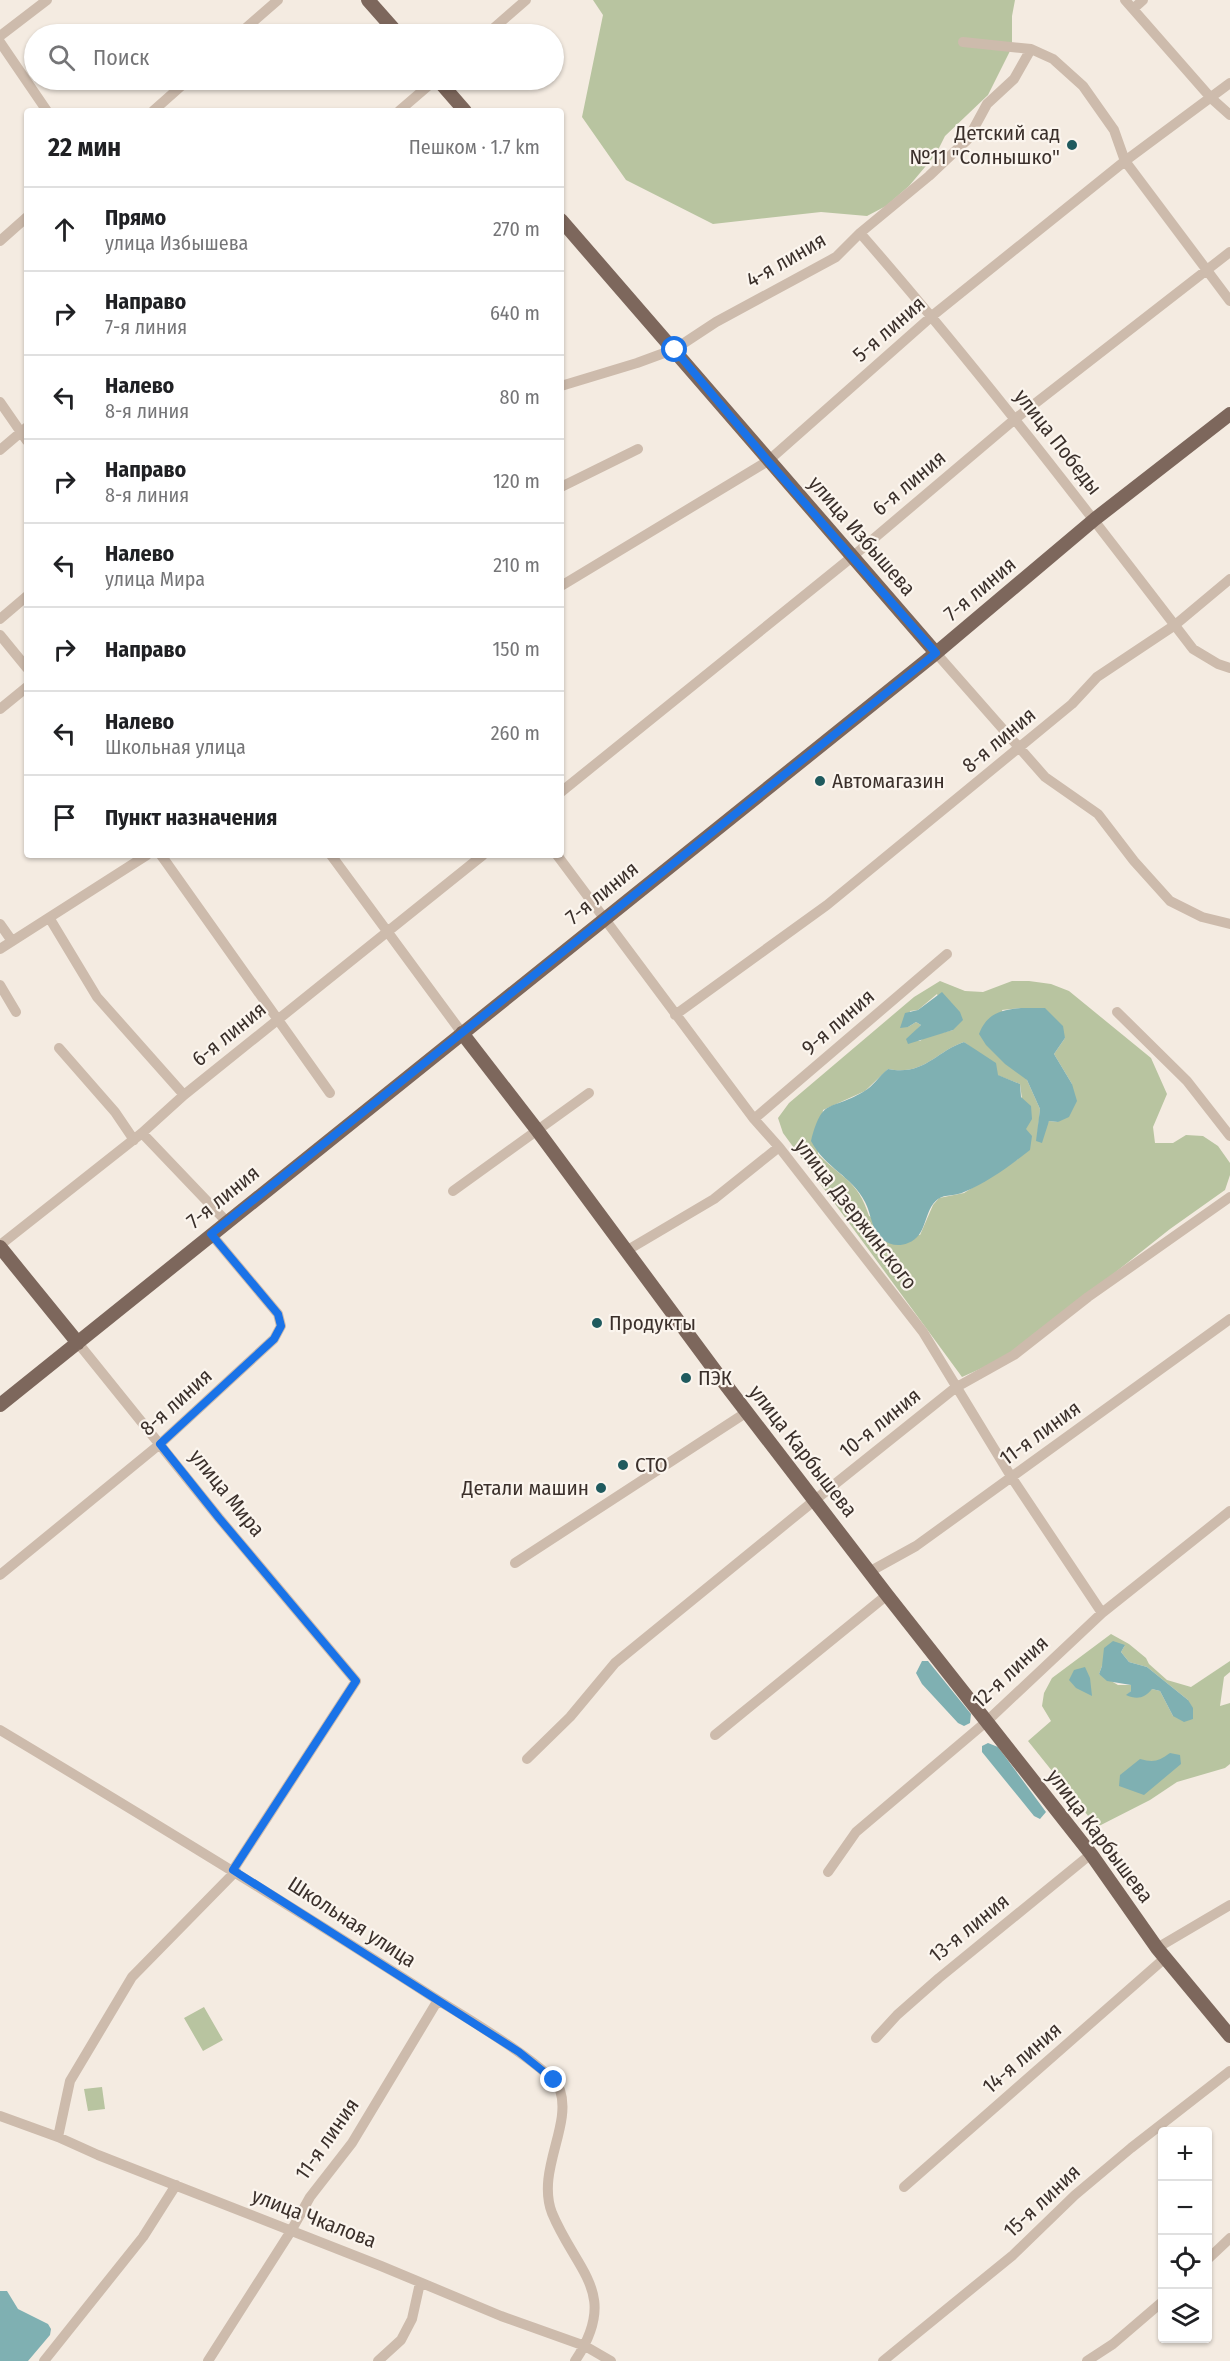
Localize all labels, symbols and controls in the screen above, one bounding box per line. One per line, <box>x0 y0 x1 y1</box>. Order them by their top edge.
search box <box>24 24 564 90</box>
icon: search <box>45 41 78 74</box>
text: Поиск <box>93 44 149 71</box>
place label: Детский сад №11 "Солнышко" <box>909 120 1060 170</box>
text: 22 мин <box>48 132 121 163</box>
text: Пешком · 1.7 km <box>409 135 540 159</box>
marker: Детский сад №11 "Солнышко" <box>1065 138 1079 152</box>
text: Прямо <box>105 204 166 231</box>
icon: ahead <box>48 213 81 246</box>
text: 270 m <box>493 217 540 241</box>
street label: 4-я линия <box>741 227 831 293</box>
text: улица Избышева <box>105 231 248 255</box>
text: Направо <box>105 288 186 315</box>
street label: 5-я линия <box>847 291 931 367</box>
icon: right <box>48 297 81 330</box>
text: 640 m <box>490 301 540 325</box>
text: 7-я линия <box>105 315 187 339</box>
route start <box>661 336 687 362</box>
text: Налево <box>105 372 174 399</box>
icon: left <box>48 381 81 414</box>
street label: улица Победы <box>1009 384 1107 500</box>
text: 80 m <box>500 385 540 409</box>
text: 8-я линия <box>105 399 189 423</box>
street label: 6-я линия <box>867 445 951 521</box>
text: Направо <box>105 456 186 483</box>
icon: right <box>48 465 81 498</box>
text: 120 m <box>493 469 540 493</box>
street label: улица Избышева <box>803 471 921 601</box>
text: 8-я линия <box>105 483 189 507</box>
text: Налево <box>105 540 174 567</box>
icon: left <box>48 549 81 582</box>
street label: 7-я линия <box>939 551 1021 627</box>
text: 210 m <box>493 553 540 577</box>
text: улица Мира <box>105 567 205 591</box>
icon: right <box>48 633 81 666</box>
text: Направо <box>105 636 186 663</box>
text: 150 m <box>493 637 540 661</box>
street label: 8-я линия <box>957 702 1041 778</box>
text: Налево <box>105 708 174 735</box>
icon: left <box>48 717 81 750</box>
text: 260 m <box>491 721 540 745</box>
text: Школьная улица <box>105 735 246 759</box>
place label: Автомагазин <box>832 768 945 794</box>
marker: Автомагазин <box>813 774 827 788</box>
icon: arrive <box>48 801 81 834</box>
text: Пункт назначения <box>105 804 277 831</box>
street label: 7-я линия <box>560 856 644 930</box>
street label: 9-я линия <box>796 983 880 1061</box>
street label: 6-я линия <box>187 996 271 1072</box>
street label: улица Дзержинского <box>789 1133 923 1295</box>
street label: 7-я линия <box>181 1160 265 1234</box>
place label: Продукты <box>609 1310 696 1336</box>
marker: Продукты <box>590 1316 604 1330</box>
street label: 8-я линия <box>134 1363 218 1441</box>
place label: ПЭК <box>698 1365 733 1391</box>
marker: ПЭК <box>679 1371 693 1385</box>
street label: улица Карбышева <box>743 1380 863 1522</box>
street label: 10-я линия <box>834 1382 926 1464</box>
street label: 11-я линия <box>994 1395 1086 1471</box>
street label: улица Мира <box>184 1444 270 1542</box>
place label: СТО <box>635 1452 668 1478</box>
marker: СТО <box>616 1458 630 1472</box>
place label: Детали машин <box>461 1475 589 1501</box>
marker: Детали машин <box>594 1481 608 1495</box>
street label: 12-я линия <box>966 1630 1054 1714</box>
street label: улица Карбышева <box>1041 1764 1159 1908</box>
street label: Школьная улица <box>283 1871 421 1973</box>
street label: 13-я линия <box>924 1888 1014 1968</box>
street label: 14-я линия <box>977 2017 1067 2099</box>
route end <box>540 2066 566 2092</box>
street label: 11-я линия <box>289 2093 365 2185</box>
map controls <box>1158 2127 1212 2343</box>
button: + <box>1158 2127 1212 2181</box>
street label: 15-я линия <box>998 2159 1086 2243</box>
button: − <box>1158 2181 1212 2235</box>
street label: улица Чкалова <box>248 2182 380 2254</box>
button: locate <box>1158 2235 1212 2289</box>
button: layers <box>1158 2289 1212 2343</box>

